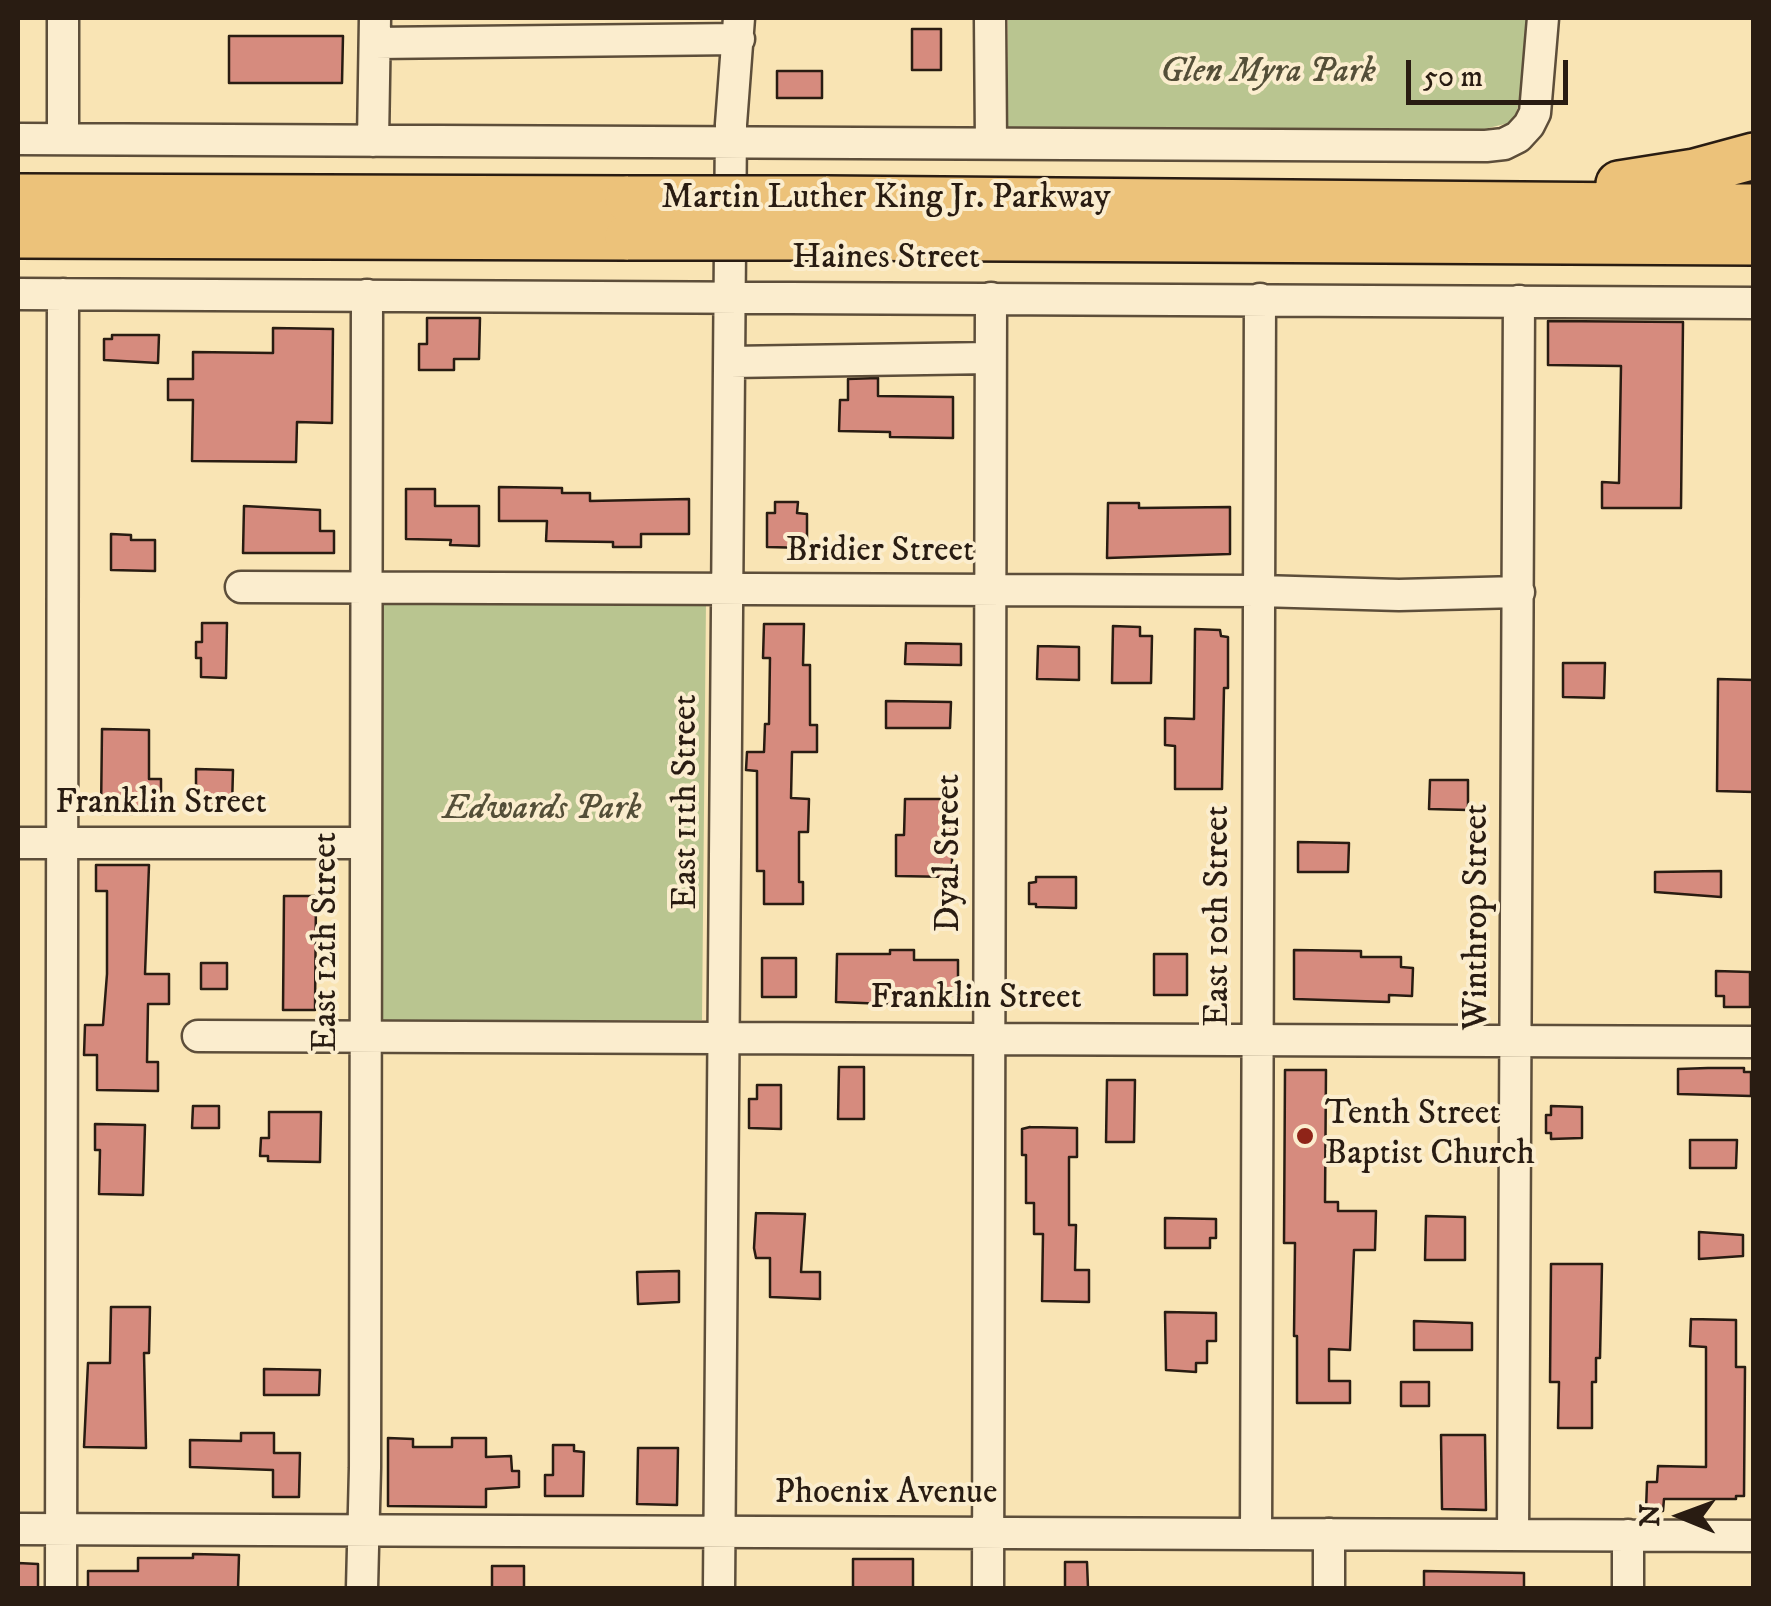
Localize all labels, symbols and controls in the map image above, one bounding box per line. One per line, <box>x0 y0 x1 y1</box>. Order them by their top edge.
scale bar <box>1411 40 1574 102</box>
park label: Glen Myra Park <box>1160 53 1376 95</box>
text: 50 m <box>1423 59 1483 96</box>
street label: Martin Luther King Jr. Parkway <box>661 179 1111 221</box>
street label: Haines Street <box>792 239 980 281</box>
street label: Bridier Street <box>786 532 974 574</box>
street label: East 11th Street <box>667 694 709 910</box>
street label: Dyal Street <box>930 774 972 932</box>
street label: Franklin Street <box>55 784 267 826</box>
park label: Edwards Park <box>443 790 641 832</box>
street label: Winthrop Street <box>1458 804 1500 1030</box>
street label: East 10th Street <box>1199 805 1241 1027</box>
street label: East 12th Street <box>307 832 349 1052</box>
street label: Franklin Street <box>870 979 1082 1021</box>
place label: Tenth Street Baptist Church <box>1325 1095 1535 1177</box>
marker: Tenth Street Baptist Church <box>1294 1125 1316 1147</box>
north arrow <box>1631 1466 1731 1566</box>
street label: Phoenix Avenue <box>775 1474 997 1516</box>
text: N <box>1633 1504 1668 1527</box>

